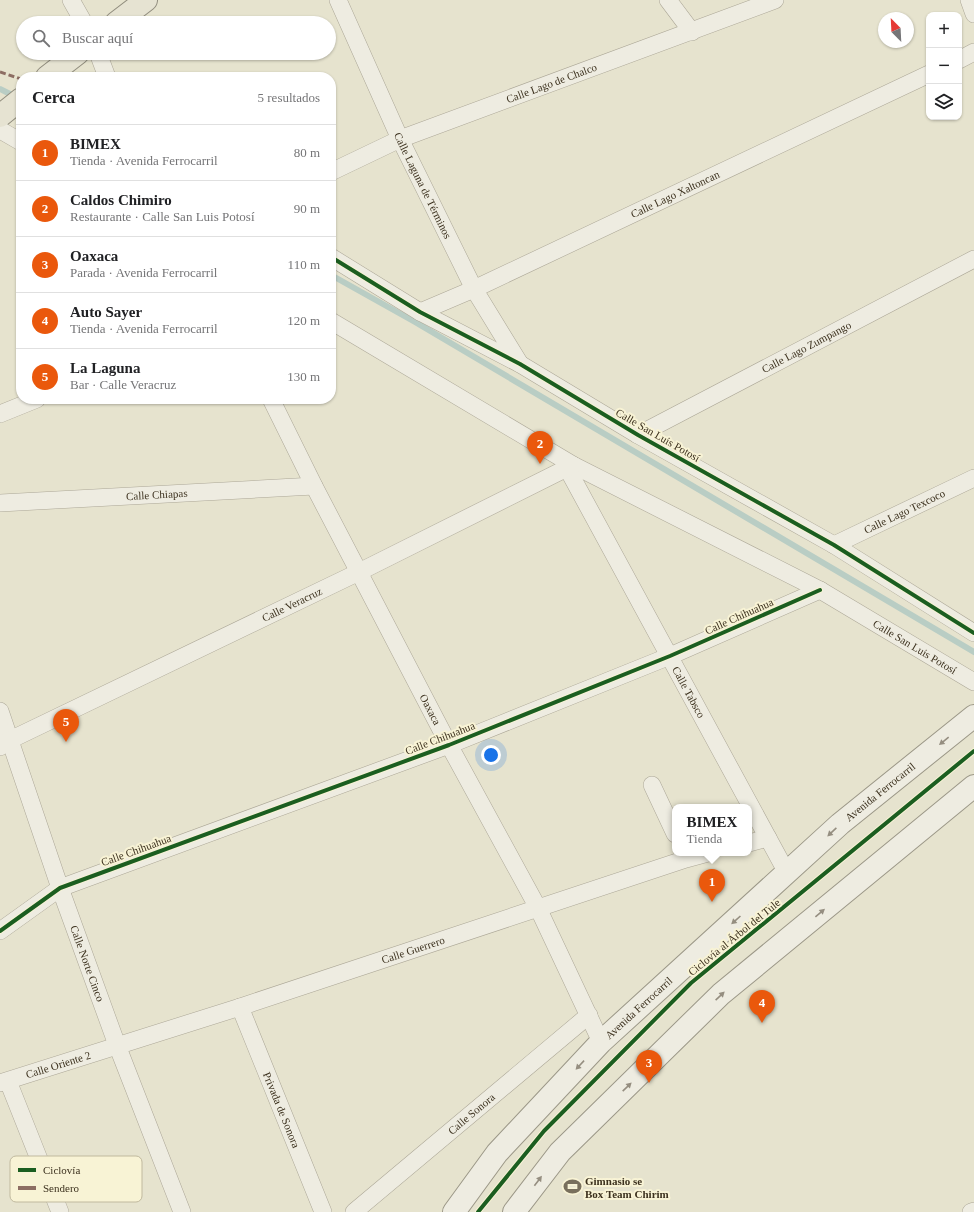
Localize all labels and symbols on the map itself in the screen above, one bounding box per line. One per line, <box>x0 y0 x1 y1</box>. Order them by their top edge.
north arrow <box>878 12 914 48</box>
street label: Calle Lago de Chalco <box>504 60 599 105</box>
street label: Calle Laguna de Términos <box>392 130 454 241</box>
street label: Calle Lago Xaltoncan <box>629 168 722 220</box>
street label: Calle Lago Zumpango <box>760 318 853 375</box>
street label: Calle San Luis Potosí <box>614 406 702 464</box>
pin: 2 <box>527 431 553 464</box>
street label: Calle Chiapas <box>126 487 188 502</box>
street label: Calle Lago Texcoco <box>862 487 947 536</box>
street label: Calle Veracruz <box>260 585 324 624</box>
street label: Calle Chihuahua <box>703 595 775 636</box>
street label: Calle San Luis Potosí <box>871 617 959 676</box>
street label: Calle Tabsco <box>670 664 708 720</box>
street label: Oaxaca <box>418 692 443 727</box>
pin: 5 <box>53 709 79 742</box>
street label: Calle Chihuahua <box>403 719 477 757</box>
one-way arrow <box>938 736 949 745</box>
your location <box>481 745 501 765</box>
street label: Avenida Ferrocarril <box>843 760 917 824</box>
one-way arrow <box>827 827 837 836</box>
street label: Calle Chihuahua <box>99 832 173 868</box>
pin: 1 <box>699 869 725 902</box>
street label: Ciclovía al Árbol del Tule <box>686 896 783 978</box>
one-way arrow <box>814 909 825 917</box>
one-way arrow <box>731 915 741 924</box>
street label: Calle Norte Cinco <box>68 924 107 1003</box>
street label: Calle Guerrero <box>380 933 447 966</box>
street label: Avenida Ferrocarril <box>603 974 675 1041</box>
pin: 4 <box>749 990 775 1023</box>
one-way arrow <box>715 991 725 1001</box>
street label: Calle Oriente 2 <box>24 1049 92 1080</box>
pin: 3 <box>636 1050 662 1083</box>
one-way arrow <box>575 1060 584 1070</box>
street label: Privada de Sonora <box>261 1070 302 1150</box>
one-way arrow <box>622 1082 632 1092</box>
street label: Calle Sonora <box>445 1091 497 1137</box>
legend <box>10 1156 142 1202</box>
text: Ciclovía <box>43 1164 80 1176</box>
place label: Gimnasio se Box Team Chirim <box>585 1175 669 1200</box>
one-way arrow <box>533 1176 541 1186</box>
sports icon: Gimnasio se Box Team Chirim <box>562 1177 582 1197</box>
text: Sendero <box>43 1182 80 1194</box>

